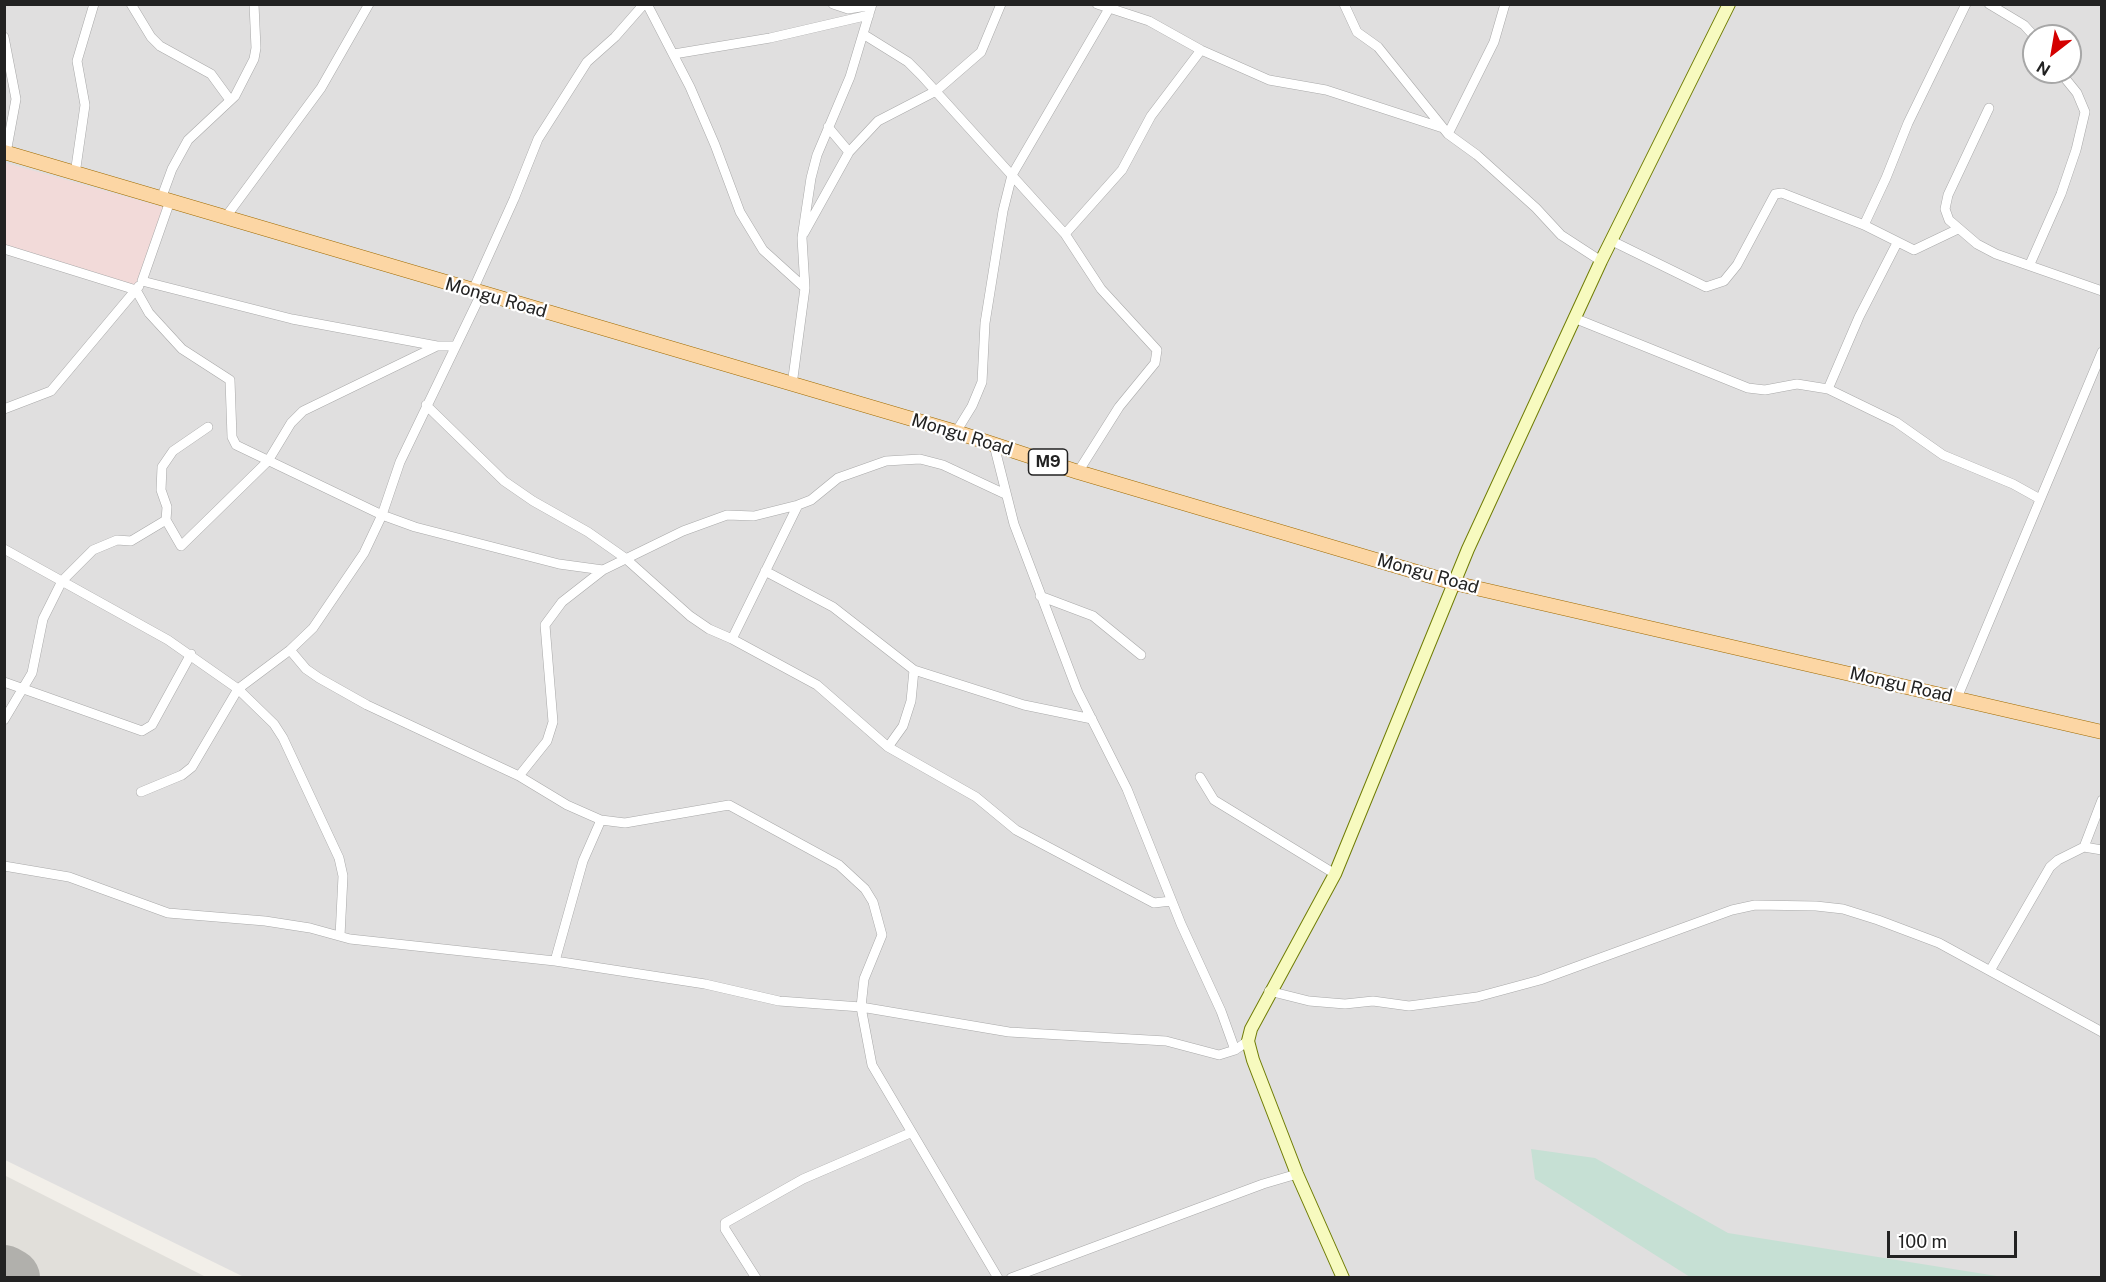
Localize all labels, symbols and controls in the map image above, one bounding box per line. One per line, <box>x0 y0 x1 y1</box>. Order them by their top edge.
north arrow <box>2022 24 2082 84</box>
text: N <box>2033 57 2054 80</box>
street label: Mongu Road <box>443 273 549 323</box>
street label: Mongu Road <box>909 409 1015 461</box>
road number: M9 <box>1028 449 1068 475</box>
street label: Mongu Road <box>1375 549 1481 599</box>
street label: Mongu Road <box>1848 663 1954 707</box>
scale bar <box>1890 1219 2020 1257</box>
text: 100 m <box>1898 1231 1947 1252</box>

